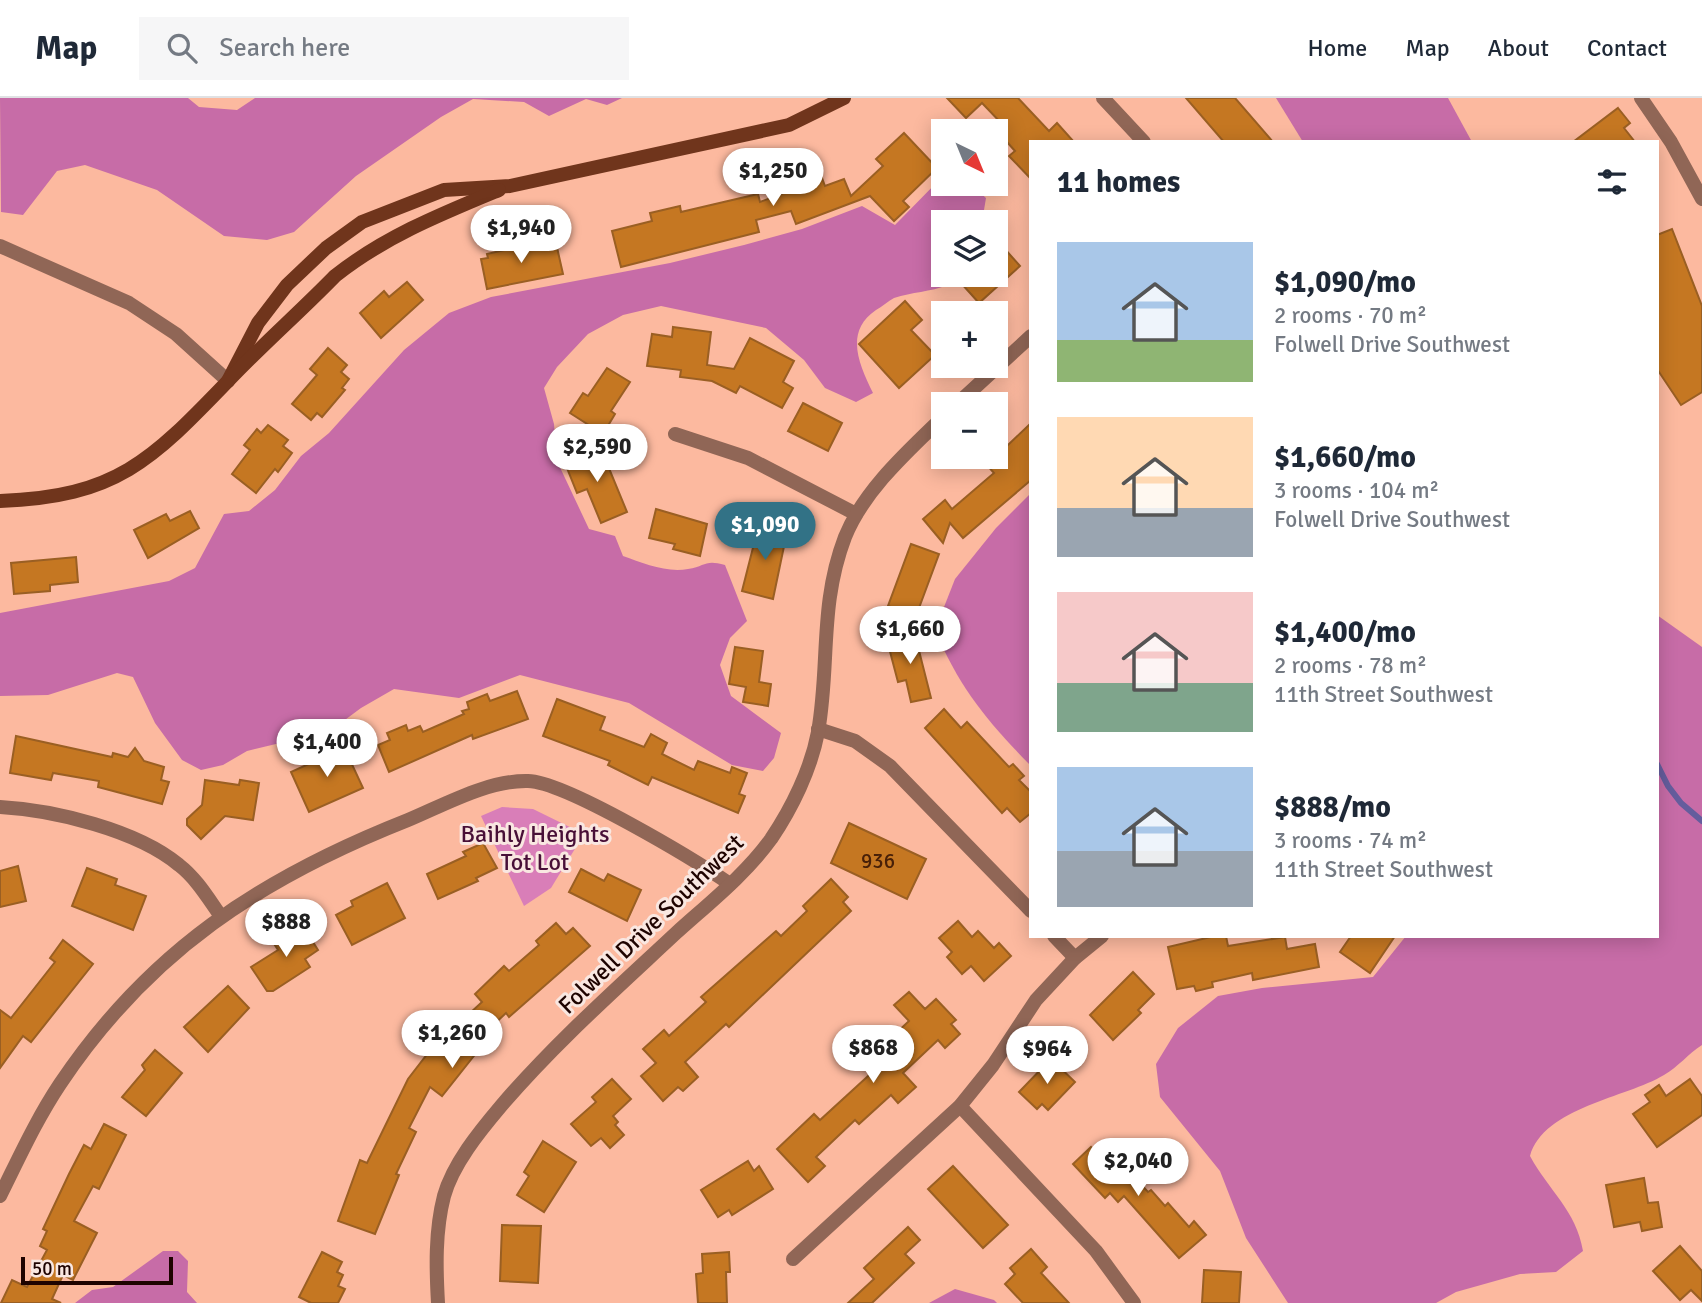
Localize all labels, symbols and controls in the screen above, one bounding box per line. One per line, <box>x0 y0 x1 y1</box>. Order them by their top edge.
search box <box>139 17 629 80</box>
text: Map <box>35 28 97 69</box>
icon: search <box>163 29 201 67</box>
text: Search here <box>219 32 350 64</box>
text: Home <box>1307 33 1367 63</box>
text: Map <box>1405 33 1450 63</box>
text: About <box>1488 33 1549 63</box>
text: Contact <box>1587 33 1667 63</box>
north arrow <box>931 119 1008 196</box>
map controls <box>931 119 1008 469</box>
pin: $1,250 <box>716 148 830 208</box>
text: $1,250 <box>739 156 807 185</box>
icon: filters <box>1593 163 1631 201</box>
text: 11 homes <box>1057 164 1180 201</box>
pin: $1,940 <box>464 206 578 265</box>
button: layers <box>931 210 1008 287</box>
text: $1,940 <box>487 213 555 242</box>
text: $1,090/mo <box>1274 264 1416 301</box>
icon: home <box>1113 270 1197 354</box>
button: + <box>931 301 1008 378</box>
text: 2 rooms · 70 m² <box>1274 301 1427 330</box>
text: Folwell Drive Southwest <box>1274 330 1510 359</box>
button: − <box>931 392 1008 469</box>
pin: $2,590 <box>540 424 654 484</box>
text: $2,590 <box>563 432 631 461</box>
text: $1,660/mo <box>1274 439 1416 476</box>
icon: home <box>1113 445 1197 529</box>
text: 3 rooms · 104 m² <box>1274 476 1439 505</box>
pin: $1,090 <box>708 503 822 562</box>
text: Folwell Drive Southwest <box>1274 505 1510 534</box>
text: $1,090 <box>731 510 799 539</box>
pin: $1,660 <box>853 606 967 666</box>
text: $1,660 <box>876 614 944 643</box>
text: $1,400/mo <box>1274 614 1416 651</box>
icon: home <box>1113 620 1197 704</box>
text: 2 rooms · 78 m² <box>1274 651 1427 680</box>
text: 11th Street Southwest <box>1274 680 1493 709</box>
pin: $1,400 <box>270 720 384 779</box>
text: $1,400 <box>293 727 361 756</box>
text: $888/mo <box>1274 789 1391 826</box>
icon: home <box>1113 795 1197 879</box>
park label: Baihly Heights Tot Lot <box>461 819 609 877</box>
text: 3 rooms · 74 m² <box>1274 826 1427 855</box>
street label: Folwell Drive Southwest <box>552 828 750 1020</box>
house number: 936 <box>861 848 895 874</box>
text: 11th Street Southwest <box>1274 855 1493 884</box>
pin: $888 <box>245 900 327 959</box>
text: $888 <box>261 907 311 936</box>
pin: $1,260 <box>395 1010 509 1070</box>
text: $1,260 <box>418 1018 486 1047</box>
pin: $868 <box>832 1026 914 1085</box>
pin: $964 <box>1006 1026 1088 1086</box>
text: $868 <box>848 1033 898 1062</box>
text: $964 <box>1022 1034 1072 1063</box>
pin: $2,040 <box>1081 1138 1195 1198</box>
text: $2,040 <box>1104 1146 1172 1175</box>
scale bar <box>21 1254 173 1286</box>
text: 50 m <box>32 1257 72 1281</box>

